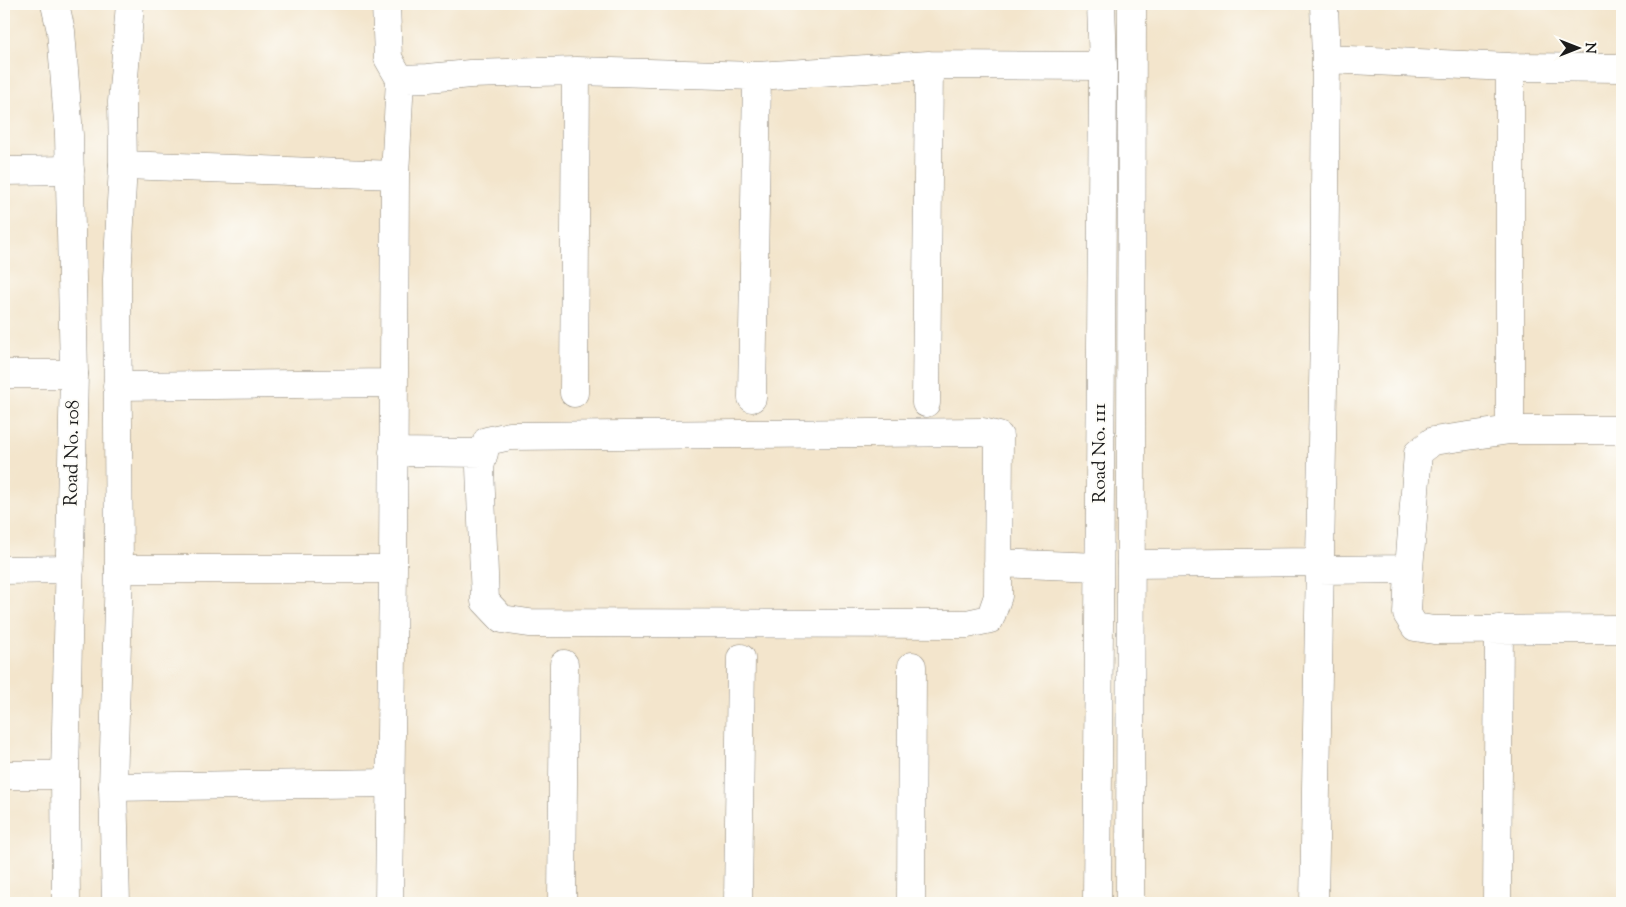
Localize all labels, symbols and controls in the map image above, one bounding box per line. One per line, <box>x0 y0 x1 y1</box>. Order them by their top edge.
north arrow <box>1554 22 1604 72</box>
text: N <box>1579 42 1599 54</box>
street label: Road No. 108 <box>59 400 87 506</box>
street label: Road No. 111 <box>1087 403 1114 503</box>

